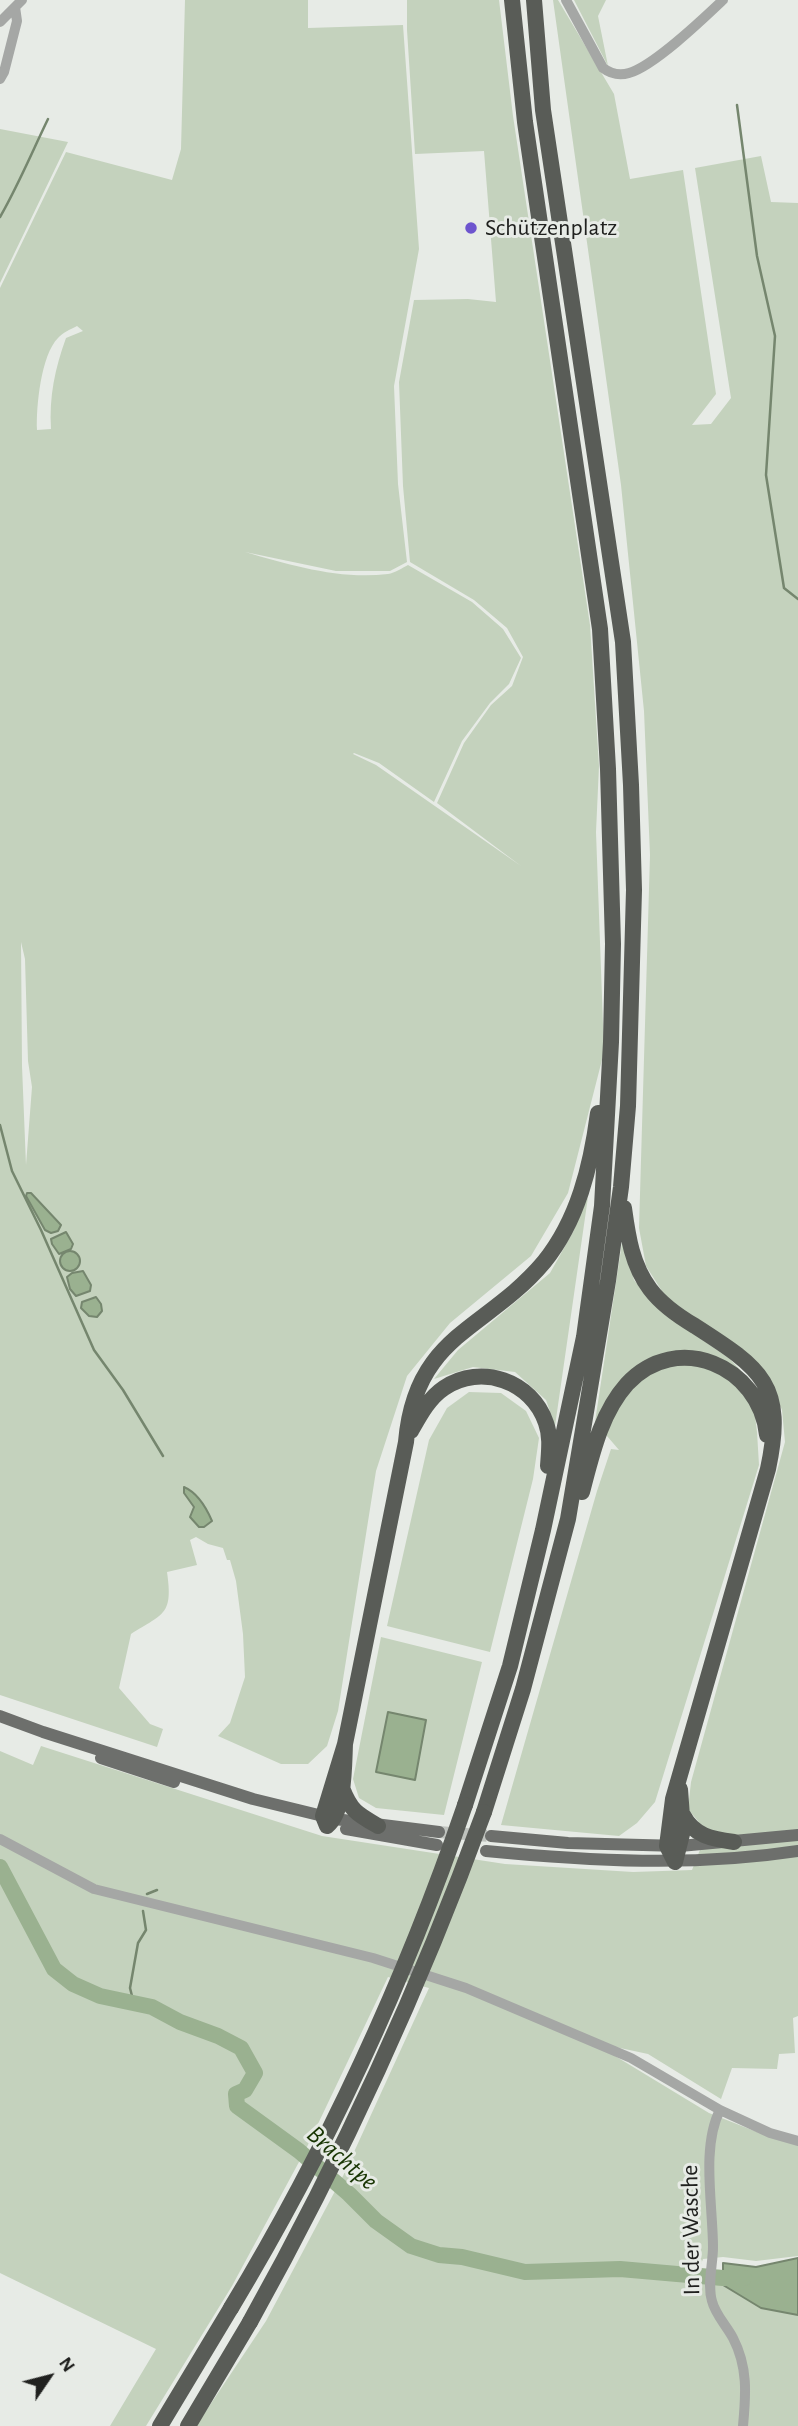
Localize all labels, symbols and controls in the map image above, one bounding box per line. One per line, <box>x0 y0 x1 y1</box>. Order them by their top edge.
place label: Schützenplatz <box>485 214 617 242</box>
marker: Schützenplatz <box>463 220 479 236</box>
water label: Brachtpe <box>300 2119 384 2197</box>
street label: In der Wasche <box>675 2164 707 2296</box>
north arrow <box>14 2342 84 2412</box>
text: N <box>55 2354 78 2376</box>

